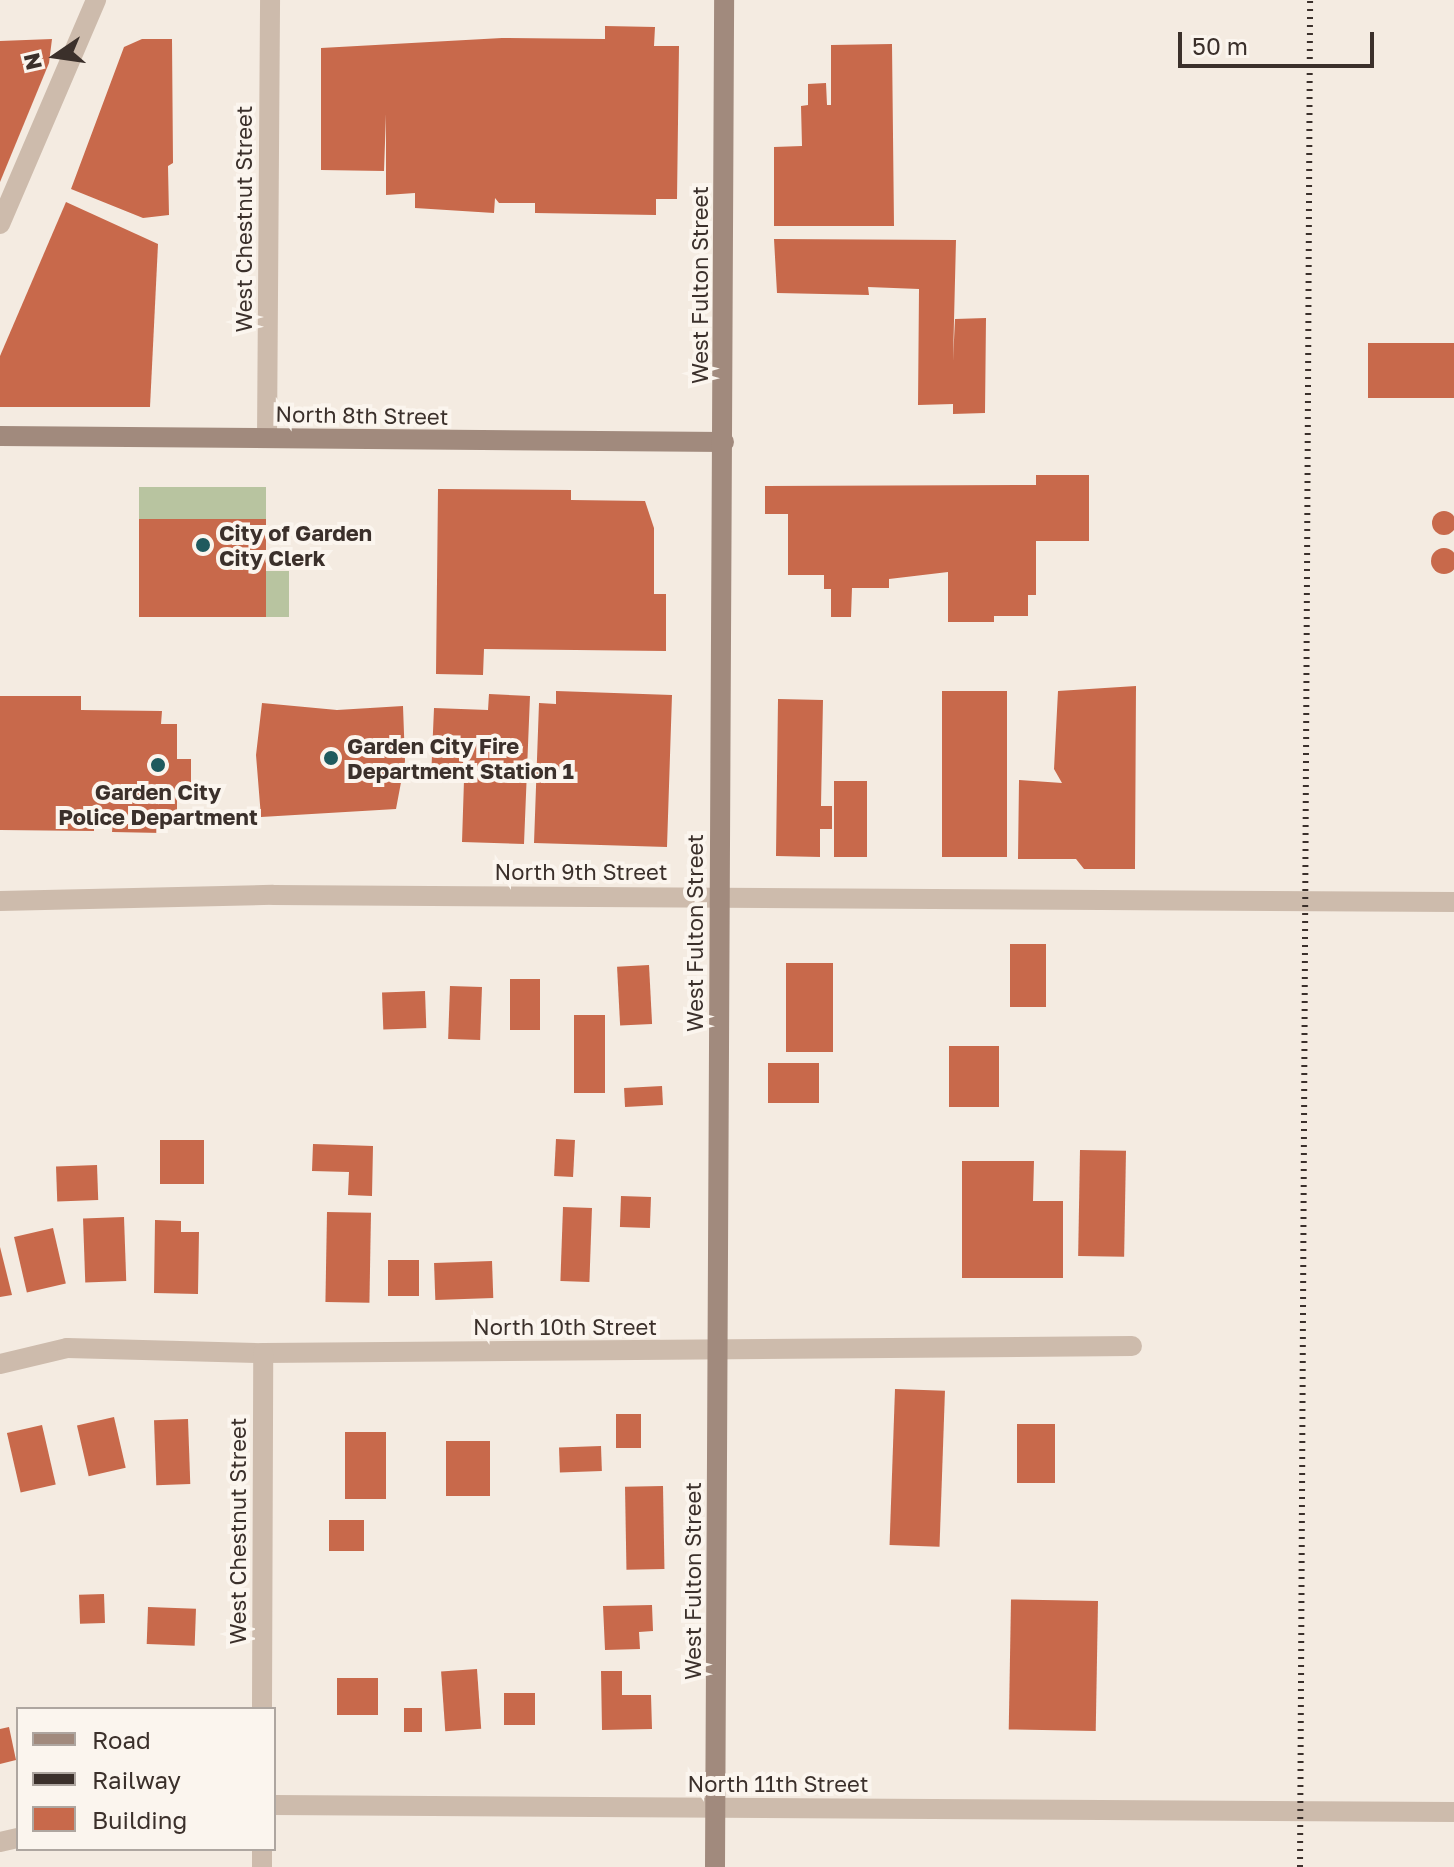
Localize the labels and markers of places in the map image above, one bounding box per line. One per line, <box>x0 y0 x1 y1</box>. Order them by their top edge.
place label: City of Garden City Clerk <box>219 519 372 570</box>
marker: City of Garden City Clerk <box>194 536 212 554</box>
place label: Garden City Fire Department Station 1 <box>347 732 574 784</box>
marker: Garden City Fire Department Station 1 <box>322 749 340 767</box>
marker: Garden City Police Department <box>149 756 167 774</box>
place label: Garden City Police Department <box>58 778 258 830</box>

